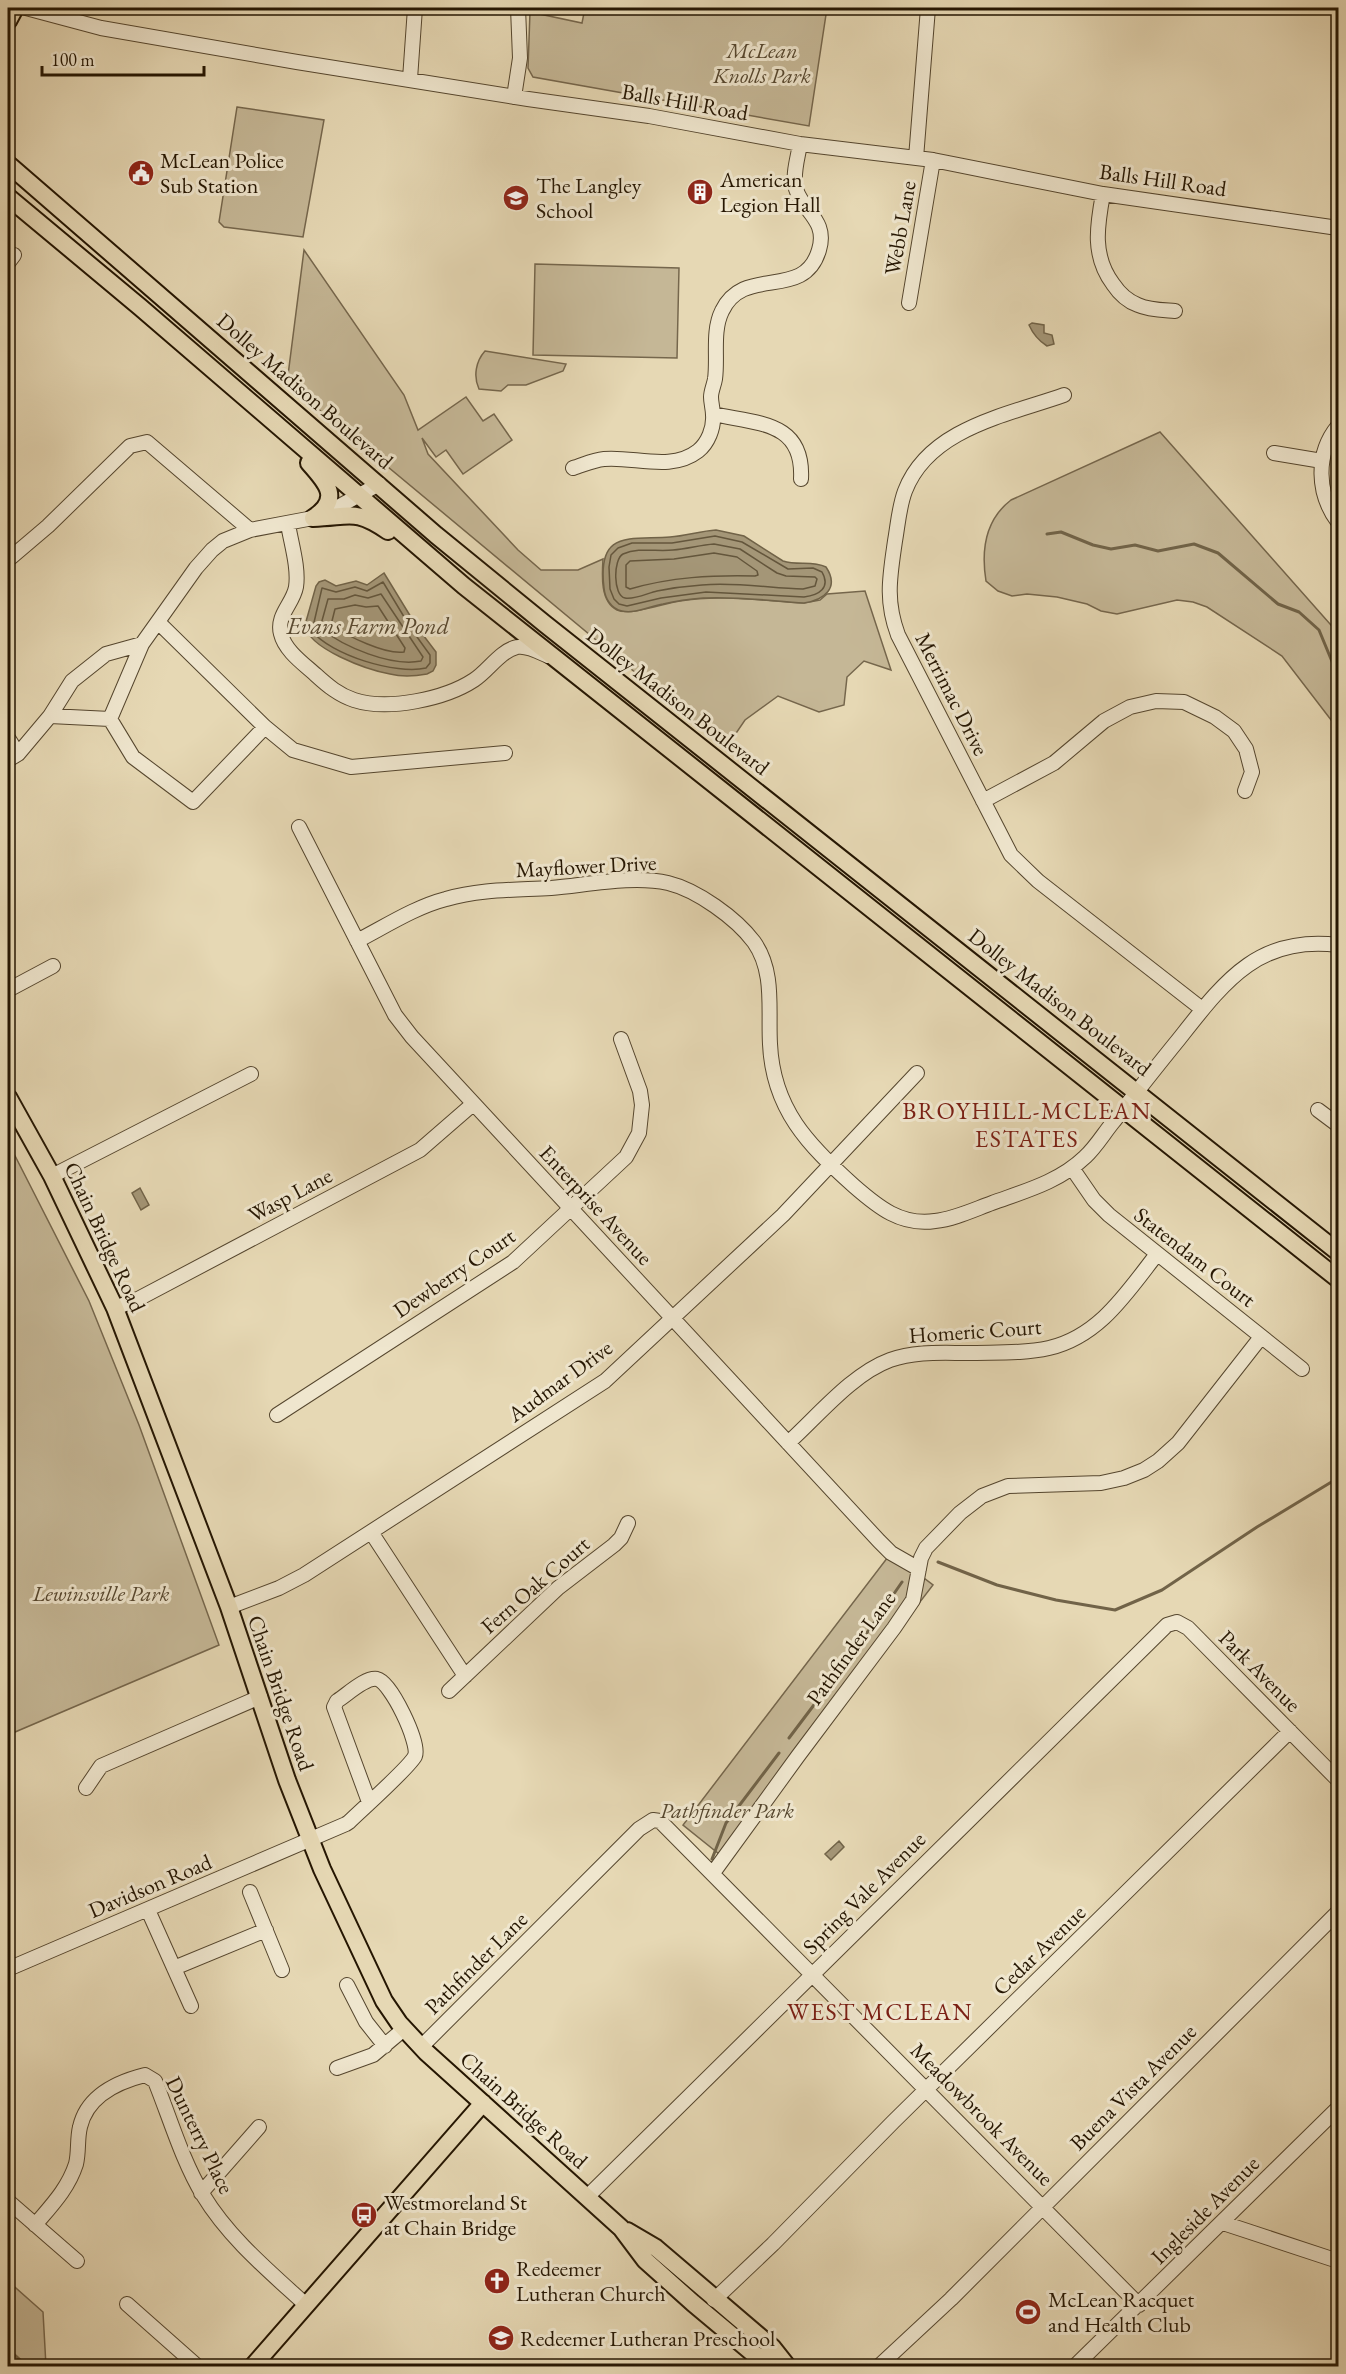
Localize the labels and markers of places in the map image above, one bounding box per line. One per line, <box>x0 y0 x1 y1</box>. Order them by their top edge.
place label: McLean Police Sub Station <box>160 146 284 200</box>
public building icon: McLean Police Sub Station <box>126 158 156 188</box>
place label: American Legion Hall <box>719 165 820 219</box>
place label: The Langley School <box>536 171 642 225</box>
building icon: American Legion Hall <box>685 177 715 207</box>
school or university icon: The Langley School <box>501 183 531 213</box>
place label: Westmoreland St at Chain Bridge <box>384 2188 527 2242</box>
bus stop icon: Westmoreland St at Chain Bridge <box>349 2200 379 2230</box>
place label: Redeemer Lutheran Church <box>516 2254 666 2308</box>
church icon: Redeemer Lutheran Church <box>482 2266 512 2296</box>
place label: McLean Racquet and Health Club <box>1048 2285 1194 2339</box>
sports icon: McLean Racquet and Health Club <box>1013 2297 1043 2327</box>
school or university icon: Redeemer Lutheran Preschool <box>486 2323 516 2353</box>
place label: Redeemer Lutheran Preschool <box>520 2324 775 2353</box>

